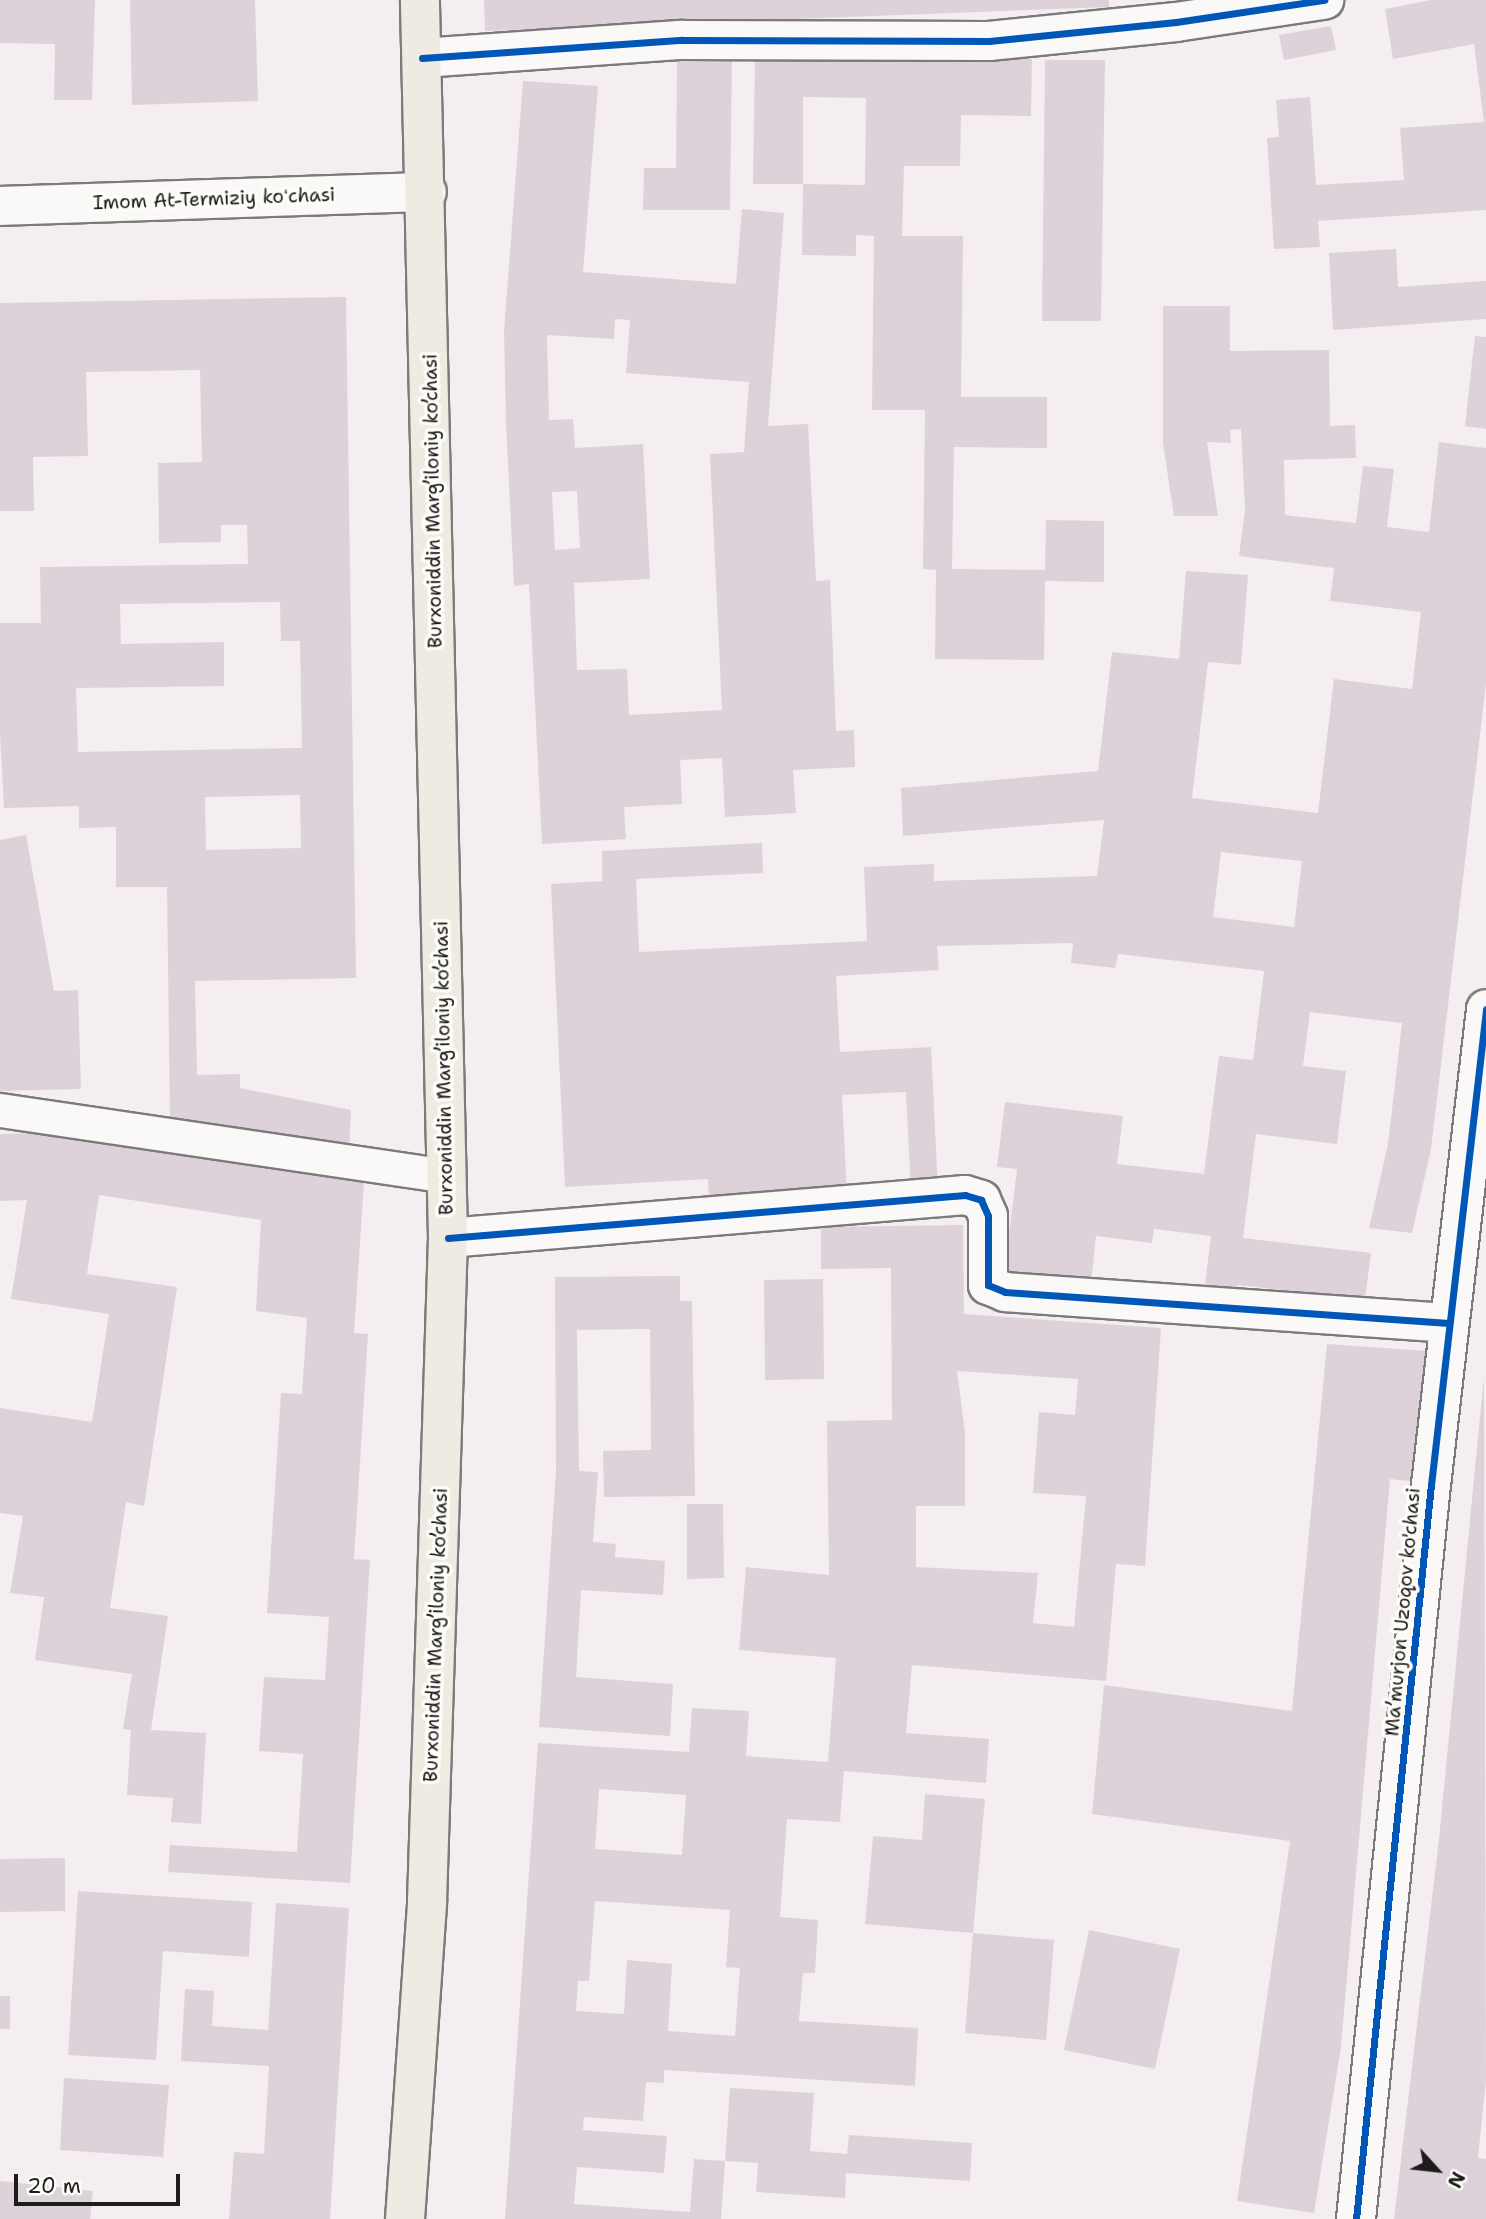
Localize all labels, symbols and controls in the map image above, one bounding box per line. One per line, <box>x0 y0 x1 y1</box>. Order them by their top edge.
street label: Imom At-Termiziy koʻchasi <box>92 183 336 215</box>
street label: Burxoniddin Marg’iloniy ko’chasi <box>419 354 447 648</box>
street label: Burxoniddin Marg’iloniy ko’chasi <box>430 921 458 1215</box>
street label: Burxoniddin Marg’iloniy ko’chasi <box>419 1487 453 1783</box>
street label: Maʼmurjon Uzoqov ko'chasi <box>1381 1487 1425 1737</box>
north arrow <box>1402 2135 1472 2205</box>
scale bar <box>18 2160 184 2204</box>
text: N <box>1442 2167 1471 2192</box>
text: 20 m <box>27 2172 81 2200</box>

